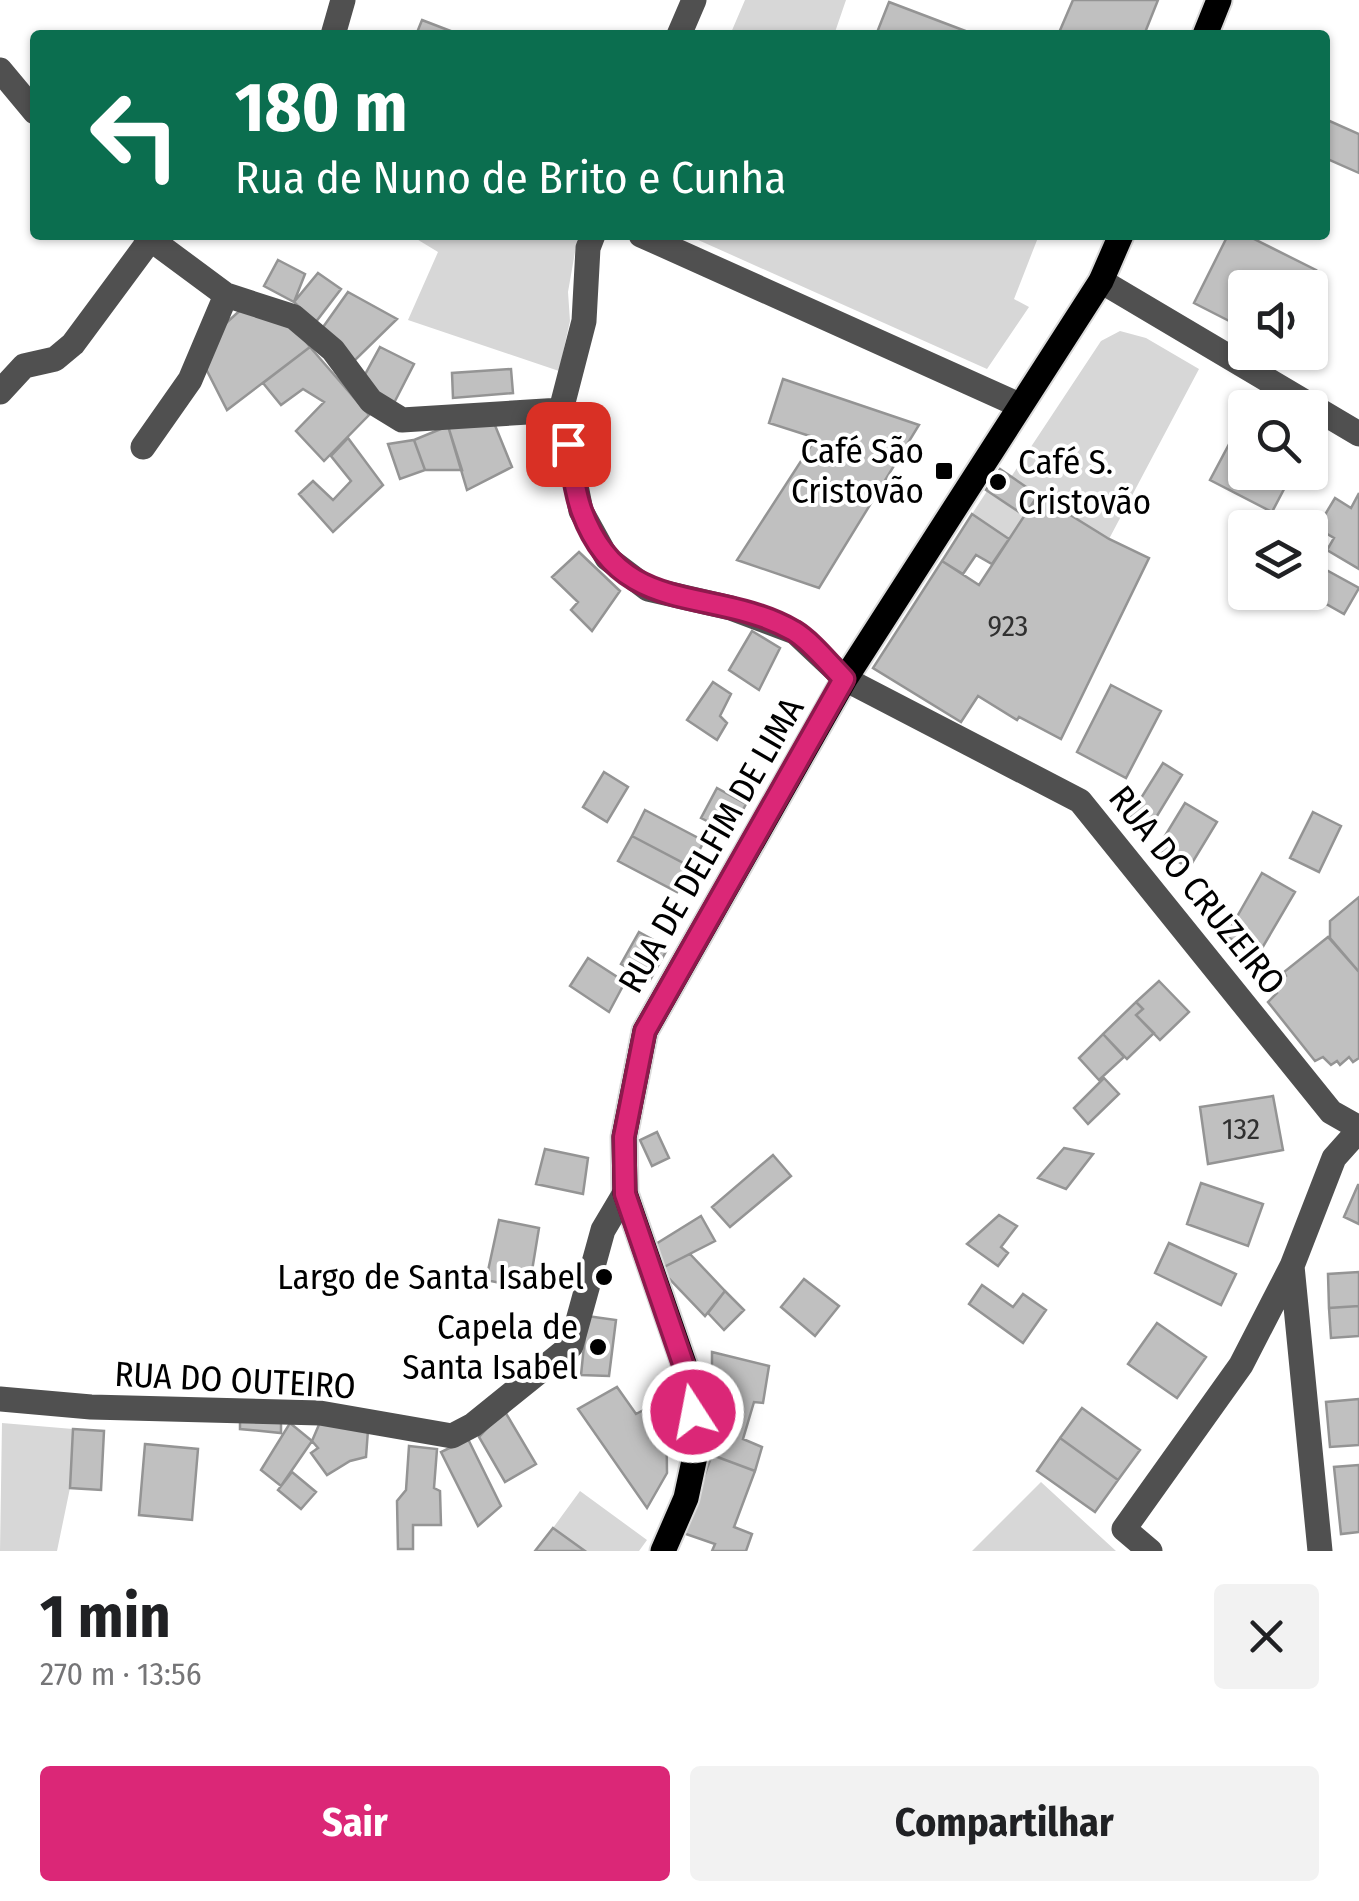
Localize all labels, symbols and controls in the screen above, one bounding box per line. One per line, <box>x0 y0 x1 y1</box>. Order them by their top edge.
text: 180 m <box>235 66 408 150</box>
icon: left <box>70 70 200 200</box>
text: Rua de Nuno de Brito e Cunha <box>235 151 786 205</box>
map controls <box>1228 270 1328 610</box>
button: sound <box>1228 270 1328 370</box>
button: search <box>1228 390 1328 490</box>
pin <box>526 402 611 487</box>
icon: arrive <box>541 417 596 472</box>
place label: Café São Cristovão <box>791 430 924 512</box>
place label: Café S. Cristovão <box>1018 441 1151 523</box>
marker: Café São Cristovão <box>933 460 955 482</box>
marker: Café S. Cristovão <box>987 471 1009 493</box>
button: layers <box>1228 510 1328 610</box>
house number: 923 <box>988 608 1028 644</box>
street label: RUA DE DELFIM DE LIMA <box>609 690 813 1000</box>
street label: RUA DO CRUZEIRO <box>1100 777 1294 1003</box>
house number: 132 <box>1222 1111 1260 1147</box>
place label: Largo de Santa Isabel <box>277 1256 584 1298</box>
marker: Largo de Santa Isabel <box>593 1266 615 1288</box>
place label: Capela de Santa Isabel <box>402 1306 578 1388</box>
marker: Capela de Santa Isabel <box>587 1336 609 1358</box>
street label: RUA DO OUTEIRO <box>113 1353 357 1407</box>
position arrow <box>641 1360 745 1464</box>
text: 1 min <box>40 1581 171 1653</box>
button: close <box>1214 1584 1319 1689</box>
text: 270 m · 13:56 <box>40 1655 202 1693</box>
button: Sair <box>40 1766 670 1881</box>
button: Compartilhar <box>690 1766 1319 1881</box>

